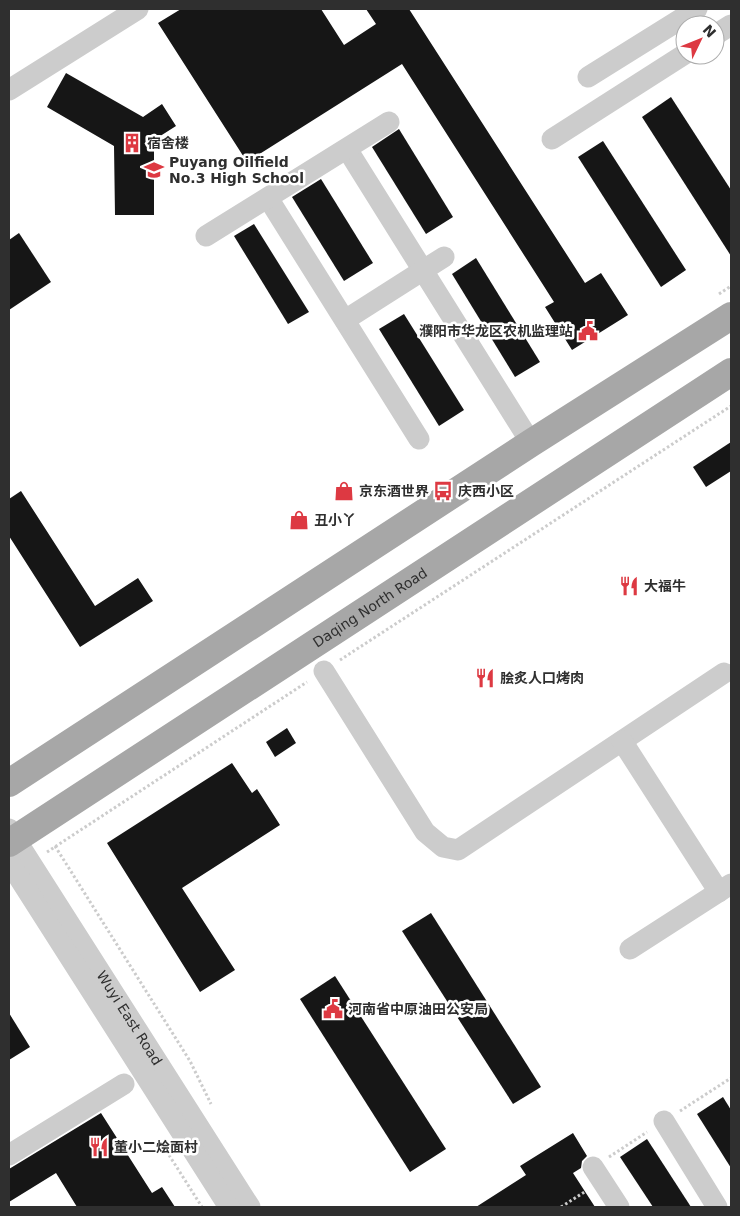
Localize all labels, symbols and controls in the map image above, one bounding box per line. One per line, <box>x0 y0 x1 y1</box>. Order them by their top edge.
north arrow <box>675 15 725 65</box>
text: N <box>700 21 719 41</box>
building icon: 宿舍楼 <box>121 132 143 154</box>
place label: 宿舍楼 <box>147 135 189 151</box>
place label: Puyang Oilfield No.3 High School <box>169 154 304 186</box>
school or university icon: Puyang Oilfield No.3 High School <box>143 159 165 181</box>
public building icon: 濮阳市华龙区农机监理站 <box>577 320 599 342</box>
place label: 濮阳市华龙区农机监理站 <box>419 323 573 339</box>
shop icon: 京东酒世界 <box>333 480 355 502</box>
bus stop icon: 庆西小区 <box>432 480 454 502</box>
place label: 京东酒世界 <box>359 483 429 499</box>
place label: 庆西小区 <box>458 483 514 499</box>
shop icon: 丑小丫 <box>288 509 310 531</box>
place label: 丑小丫 <box>314 512 356 528</box>
street label: Daqing North Road <box>310 564 430 651</box>
restaurant icon: 大福牛 <box>618 575 640 597</box>
place label: 大福牛 <box>644 578 686 594</box>
restaurant icon: 脍炙人口烤肉 <box>474 667 496 689</box>
place label: 脍炙人口烤肉 <box>500 670 584 686</box>
street label: Wuyi East Road <box>93 968 165 1068</box>
public building icon: 河南省中原油田公安局 <box>322 998 344 1020</box>
place label: 河南省中原油田公安局 <box>348 1001 488 1017</box>
restaurant icon: 董小二烩面村 <box>88 1136 110 1158</box>
place label: 董小二烩面村 <box>114 1139 198 1155</box>

